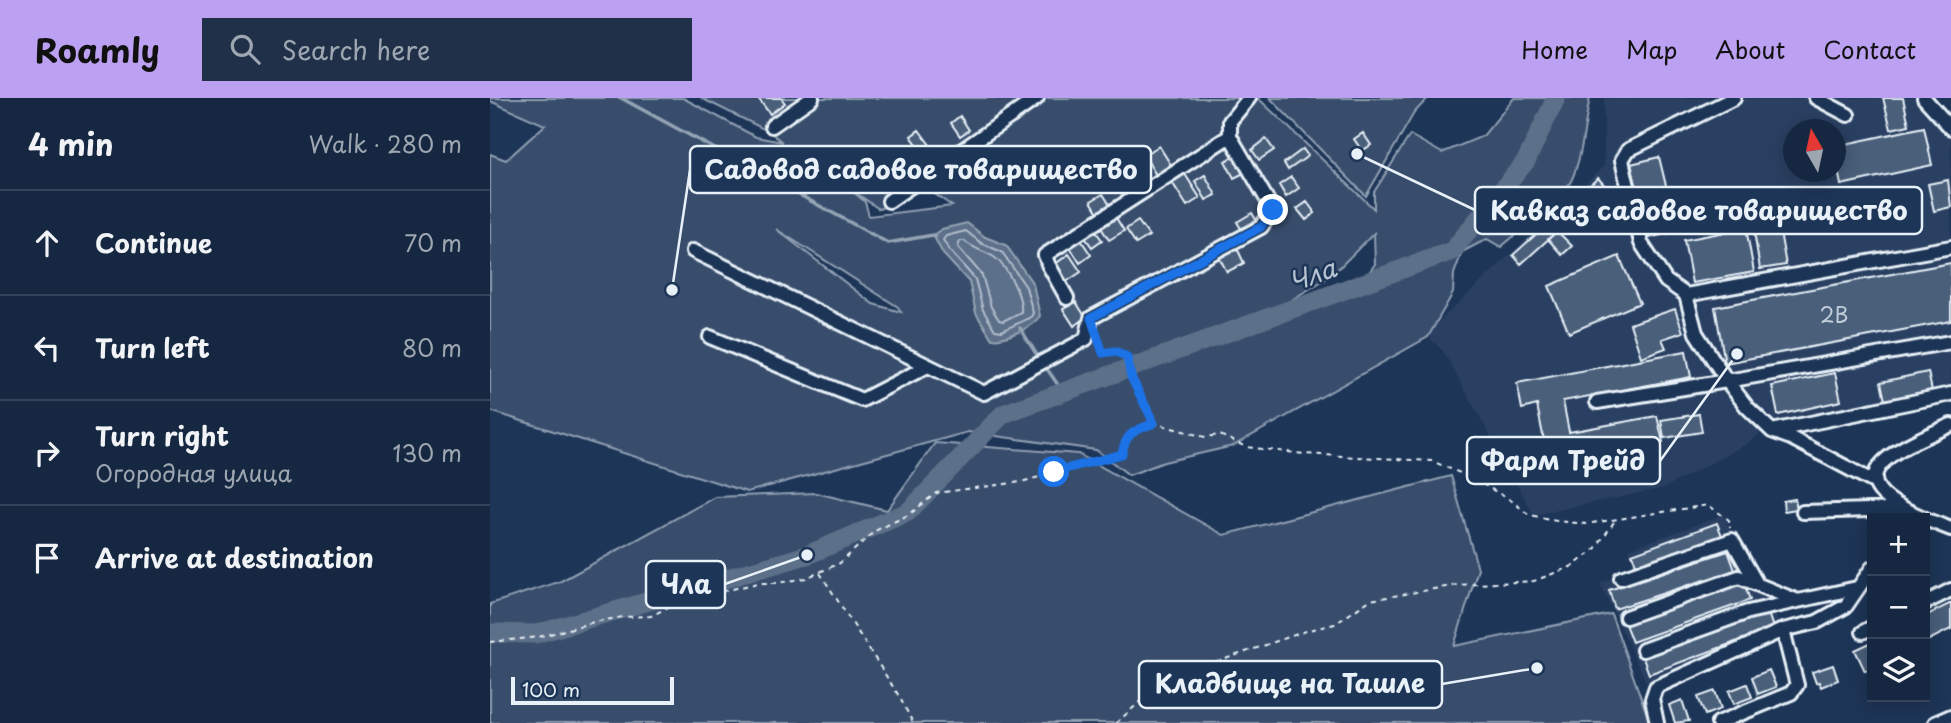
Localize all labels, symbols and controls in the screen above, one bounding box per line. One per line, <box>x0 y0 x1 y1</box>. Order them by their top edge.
search box <box>202 18 692 81</box>
text: Roamly <box>35 24 160 74</box>
icon: search <box>226 30 264 68</box>
text: Search here <box>282 30 430 69</box>
text: Home <box>1521 31 1588 67</box>
text: Map <box>1626 31 1677 67</box>
text: About <box>1715 31 1785 67</box>
text: Contact <box>1823 31 1916 67</box>
north arrow <box>1783 119 1846 182</box>
text: 4 min <box>28 121 114 166</box>
text: Walk · 280 m <box>309 126 462 161</box>
callout: Садовод садовое товарищество <box>690 146 1151 193</box>
text: Садовод садовое товарищество <box>704 149 1138 188</box>
callout: Кавказ садовое товарищество <box>1475 187 1922 234</box>
text: Кавказ садовое товарищество <box>1490 190 1908 229</box>
route end <box>1257 194 1288 225</box>
text: Continue <box>95 223 212 262</box>
icon: ahead <box>28 224 66 262</box>
text: 70 m <box>404 225 462 260</box>
water label: Чла <box>1283 247 1342 301</box>
house number: 2В <box>1820 298 1848 330</box>
text: Turn left <box>95 328 210 367</box>
icon: left <box>28 329 66 367</box>
text: 80 m <box>402 330 462 365</box>
text: Turn right <box>95 416 229 455</box>
icon: right <box>28 434 66 472</box>
text: 130 m <box>392 435 462 470</box>
callout: Фарм Трейд <box>1467 437 1660 484</box>
text: Фарм Трейд <box>1481 440 1645 479</box>
text: Огородная улица <box>95 455 292 490</box>
route start <box>1038 456 1069 487</box>
map controls <box>1867 513 1930 702</box>
button: + <box>1867 513 1930 576</box>
text: Arrive at destination <box>95 538 374 577</box>
icon: arrive <box>28 539 66 577</box>
callout: Чла <box>646 561 725 608</box>
text: Чла <box>660 564 712 603</box>
button: − <box>1867 576 1930 639</box>
button: layers <box>1867 639 1930 702</box>
callout: Кладбище на Ташле <box>1139 661 1442 708</box>
text: Кладбище на Ташле <box>1155 663 1425 702</box>
scale bar <box>511 674 674 706</box>
text: 100 m <box>522 675 580 703</box>

